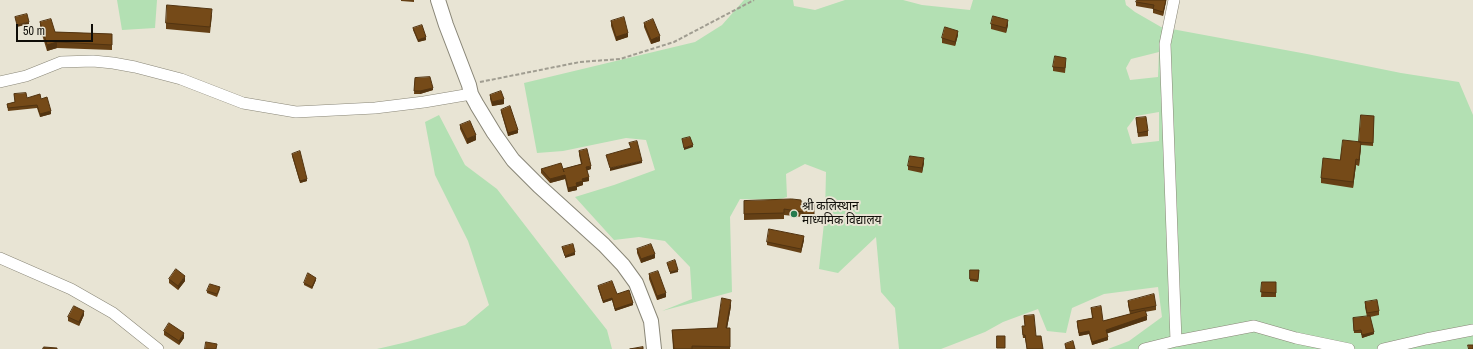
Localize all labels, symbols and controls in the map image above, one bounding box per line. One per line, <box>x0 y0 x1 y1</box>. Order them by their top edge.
scale bar <box>18 16 95 42</box>
text: 50 m <box>23 23 45 39</box>
place label: श्री कलिस्थान माध्यमिक विद्यालय <box>802 200 882 228</box>
marker: श्री कलिस्थान माध्यमिक विद्यालय <box>789 209 799 219</box>

